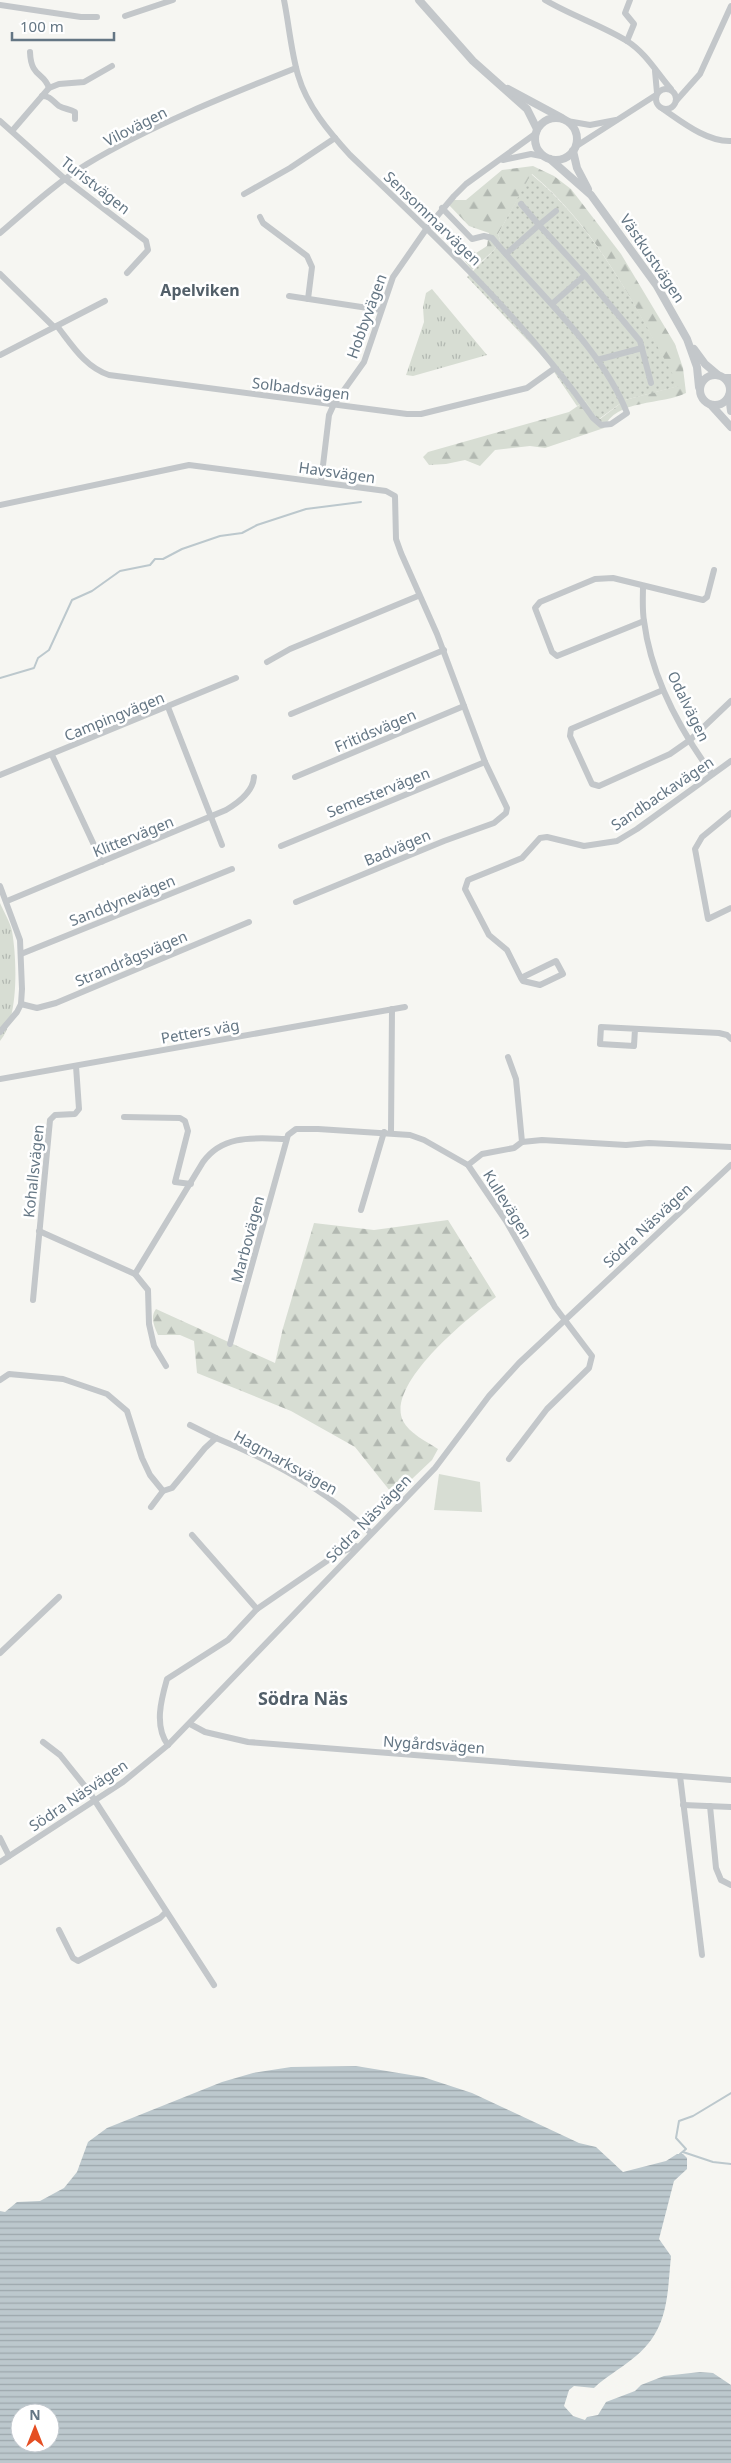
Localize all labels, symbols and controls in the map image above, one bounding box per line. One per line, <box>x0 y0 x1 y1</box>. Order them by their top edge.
scale bar <box>12 10 115 42</box>
text: 100 m <box>20 16 64 36</box>
street label: Vilovägen <box>100 102 170 150</box>
street label: Turistvägen <box>57 152 135 218</box>
street label: Sensommarvägen <box>380 166 486 270</box>
street label: Västkustvägen <box>616 210 690 306</box>
street label: Hobbyvägen <box>341 271 391 361</box>
district label: Apelviken <box>160 279 240 301</box>
street label: Solbadsvägen <box>251 372 351 404</box>
street label: Havsvägen <box>297 457 377 487</box>
street label: Odalvägen <box>663 667 715 745</box>
street label: Campingvägen <box>61 687 167 745</box>
street label: Fritidsvägen <box>331 704 419 756</box>
street label: Sandbackavägen <box>607 751 717 835</box>
street label: Semestervägen <box>324 762 432 822</box>
street label: Klittervägen <box>90 811 176 861</box>
street label: Badvägen <box>361 824 433 870</box>
street label: Sanddynevägen <box>66 870 178 930</box>
street label: Strandrågsvägen <box>72 925 190 991</box>
street label: Petters väg <box>159 1014 241 1048</box>
street label: Kohallsvägen <box>18 1123 48 1219</box>
street label: Kullevägen <box>479 1166 537 1242</box>
street label: Södra Näsvägen <box>598 1179 696 1271</box>
street label: Marbovägen <box>226 1193 268 1285</box>
street label: Hagmarksvägen <box>231 1425 341 1499</box>
street label: Södra Näsvägen <box>321 1470 415 1566</box>
district label: Södra Näs <box>258 1686 348 1710</box>
street label: Nygårdsvägen <box>382 1730 486 1758</box>
street label: Södra Näsvägen <box>25 1755 131 1835</box>
north arrow <box>10 2403 60 2453</box>
text: N <box>29 2405 41 2424</box>

